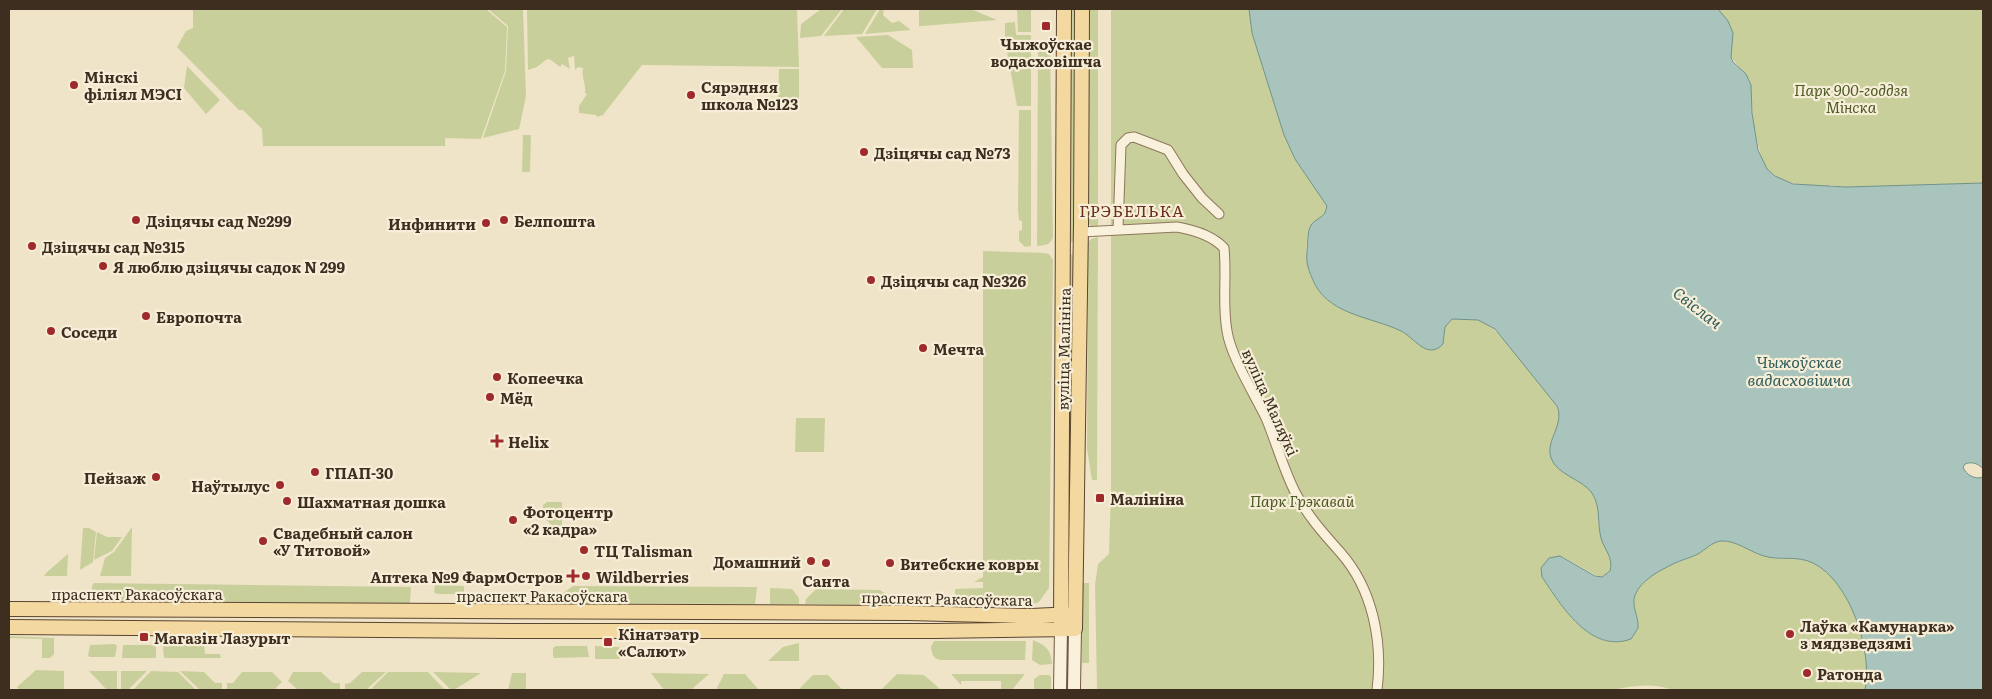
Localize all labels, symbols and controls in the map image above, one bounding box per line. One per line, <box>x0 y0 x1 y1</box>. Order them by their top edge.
marker: Чыжоўскае водасховішча <box>1040 20 1052 32</box>
place label: Чыжоўскае водасховішча <box>991 32 1102 72</box>
place label: Мінскі філіял МЭСІ <box>84 65 182 105</box>
place label: Сярэдняя школа №123 <box>701 75 798 115</box>
park label: Парк 900-годдзя Мінска <box>1794 78 1908 118</box>
marker: Мінскі філіял МЭСІ <box>68 79 80 91</box>
marker: Сярэдняя школа №123 <box>685 89 697 101</box>
place label: Дзіцячы сад №73 <box>874 141 1011 164</box>
marker: Дзіцячы сад №73 <box>858 146 870 158</box>
district label: ГРЭБЕЛЬКА <box>1079 198 1185 222</box>
place label: Дзіцячы сад №299 <box>146 209 292 232</box>
place label: Белпошта <box>514 209 596 232</box>
place label: Инфинити <box>388 212 476 235</box>
marker: Дзіцячы сад №299 <box>130 214 142 226</box>
marker: Белпошта <box>498 214 510 226</box>
marker: Инфинити <box>480 217 492 229</box>
place label: Дзіцячы сад №315 <box>42 235 185 258</box>
marker: Дзіцячы сад №315 <box>26 240 38 252</box>
place label: Я люблю дзіцячы садок N 299 <box>113 255 345 278</box>
marker: Я люблю дзіцячы садок N 299 <box>97 260 109 272</box>
place label: Дзіцячы сад №326 <box>881 269 1026 292</box>
marker: Дзіцячы сад №326 <box>865 274 877 286</box>
water label: Свіслач <box>1668 280 1728 334</box>
street label: вуліца Малініна <box>1050 286 1076 411</box>
place label: Европочта <box>156 305 242 328</box>
marker: Европочта <box>140 310 152 322</box>
place label: Соседи <box>61 320 118 343</box>
marker: Соседи <box>45 325 57 337</box>
place label: Мечта <box>933 337 985 360</box>
marker: Мечта <box>917 342 929 354</box>
street label: вуліца Маляўкі <box>1237 345 1305 459</box>
water label: Чыжоўскае вадасховішча <box>1747 349 1851 391</box>
place label: Копеечка <box>507 366 584 389</box>
marker: Копеечка <box>491 371 503 383</box>
place label: Мёд <box>500 386 533 409</box>
marker: Мёд <box>484 391 496 403</box>
place label: Helix <box>508 430 549 453</box>
marker: Helix <box>490 434 504 448</box>
place label: ГПАП-30 <box>325 461 393 484</box>
place label: Пейзаж <box>84 466 146 489</box>
marker: ГПАП-30 <box>309 466 321 478</box>
marker: Пейзаж <box>150 471 162 483</box>
place label: Наўтылус <box>191 474 270 497</box>
marker: Наўтылус <box>274 479 286 491</box>
place label: Малініна <box>1110 487 1185 510</box>
park label: Парк Грэкавай <box>1250 489 1354 512</box>
place label: Шахматная дошка <box>297 490 446 513</box>
marker: Малініна <box>1094 492 1106 504</box>
marker: Шахматная дошка <box>281 495 293 507</box>
place label: Фотоцентр «2 кадра» <box>523 500 613 540</box>
marker: Фотоцентр «2 кадра» <box>507 514 519 526</box>
place label: Свадебный салон «У Титовой» <box>273 521 413 561</box>
marker: Свадебный салон «У Титовой» <box>257 535 269 547</box>
place label: ТЦ Talisman <box>594 539 693 562</box>
marker: ТЦ Talisman <box>578 544 590 556</box>
place label: Домашний <box>713 550 801 573</box>
place label: Витебские ковры <box>900 552 1039 575</box>
marker: Домашний <box>805 555 817 567</box>
marker: Санта <box>820 557 832 569</box>
marker: Витебские ковры <box>884 557 896 569</box>
place label: Аптека №9 ФармОстров <box>370 565 563 588</box>
place label: Wildberries <box>596 565 689 588</box>
place label: Санта <box>802 569 850 592</box>
marker: Аптека №9 ФармОстров <box>567 570 579 582</box>
marker: Wildberries <box>580 570 592 582</box>
street label: праспект Ракасоўскага <box>51 582 224 605</box>
street label: праспект Ракасоўскага <box>456 584 629 607</box>
street label: праспект Ракасоўскага <box>861 585 1034 611</box>
place label: Лаўка «Камунарка» з мядзведзямі <box>1800 614 1954 654</box>
place label: Кінатэатр «Салют» <box>618 622 699 662</box>
place label: Магазін Лазурыт <box>154 626 290 649</box>
marker: Лаўка «Камунарка» з мядзведзямі <box>1784 628 1796 640</box>
marker: Магазін Лазурыт <box>138 631 150 643</box>
marker: Кінатэатр «Салют» <box>602 636 614 648</box>
place label: Ратонда <box>1817 662 1883 685</box>
marker: Ратонда <box>1801 667 1813 679</box>

